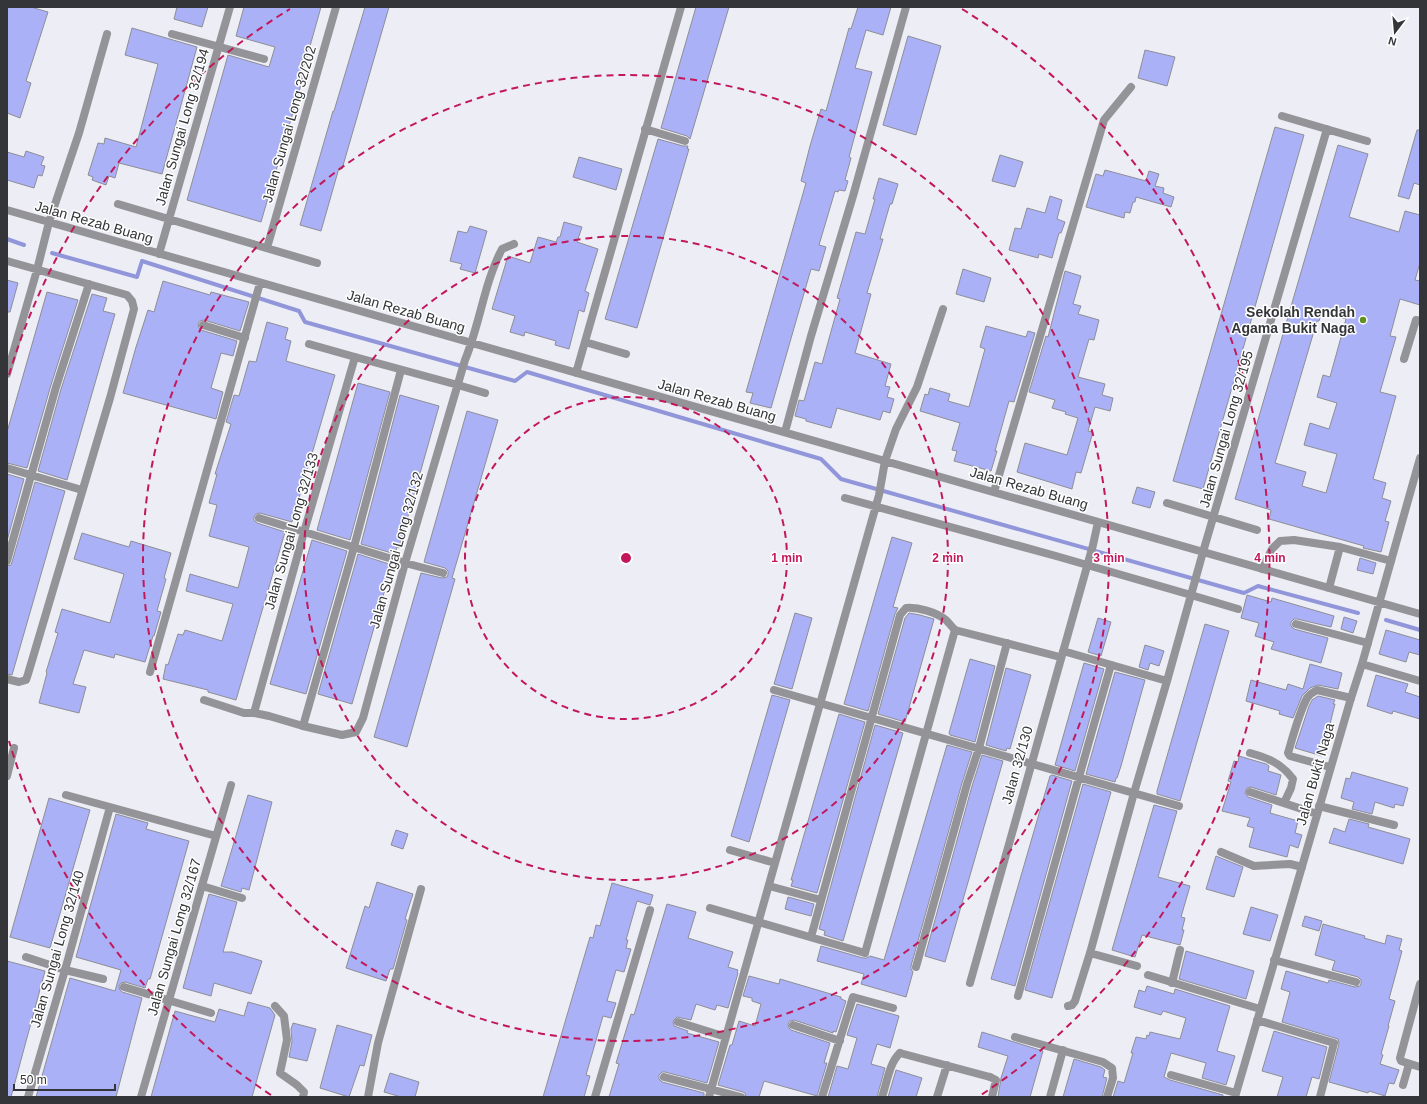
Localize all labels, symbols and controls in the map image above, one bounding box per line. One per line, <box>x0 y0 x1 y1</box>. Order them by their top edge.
north arrow <box>1375 12 1415 52</box>
text: N <box>1387 35 1398 48</box>
street label: Jalan Sungai Long 32/202 <box>259 43 319 204</box>
street label: Jalan Sungai Long 32/194 <box>152 46 212 207</box>
street label: Jalan Rezab Buang <box>33 197 155 247</box>
street label: Jalan Rezab Buang <box>345 286 467 336</box>
place label: Sekolah Rendah Agama Bukit Naga <box>1231 304 1355 336</box>
marker: Sekolah Rendah Agama Bukit Naga <box>1358 315 1368 325</box>
street label: Jalan Sungai Long 32/195 <box>1196 348 1256 509</box>
street label: Jalan Rezab Buang <box>656 375 778 425</box>
street label: Jalan Sungai Long 32/133 <box>261 450 321 611</box>
street label: Jalan Rezab Buang <box>968 463 1090 513</box>
street label: Jalan Sungai Long 32/132 <box>366 469 426 630</box>
centre of rings <box>619 551 633 565</box>
text: 1 min <box>771 551 803 565</box>
text: 2 min <box>932 551 964 565</box>
text: 3 min <box>1093 551 1125 565</box>
text: 4 min <box>1254 551 1286 565</box>
street label: Jalan Bukit Naga <box>1293 721 1337 827</box>
street label: Jalan 32/130 <box>998 724 1036 806</box>
street label: Jalan Sungai Long 32/167 <box>144 856 204 1017</box>
street label: Jalan Sungai Long 32/140 <box>27 868 87 1029</box>
scale bar <box>14 1066 115 1092</box>
text: 50 m <box>20 1073 47 1087</box>

